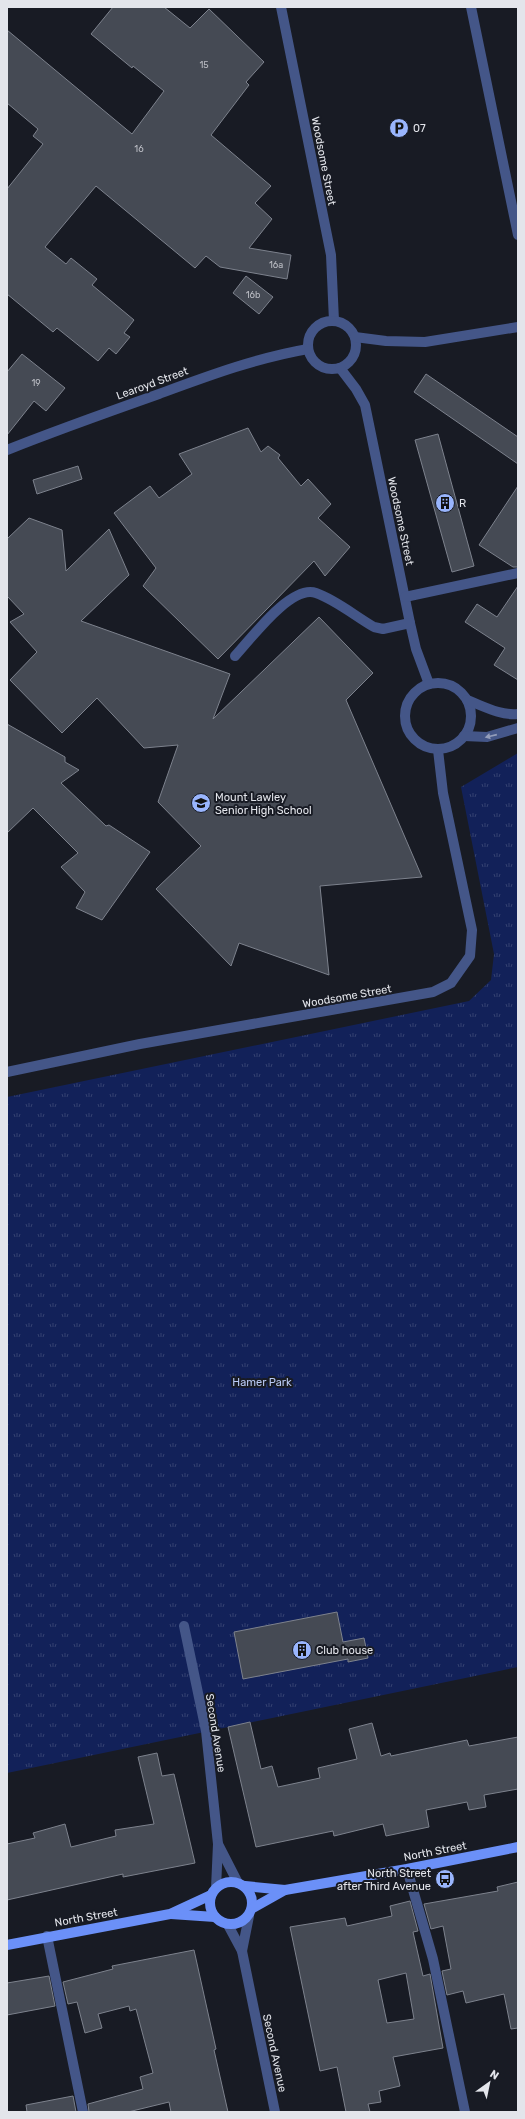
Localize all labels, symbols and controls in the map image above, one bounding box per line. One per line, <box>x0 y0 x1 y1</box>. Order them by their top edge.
house number: 15 <box>199 60 209 70</box>
street label: Woodsome Street <box>309 116 339 207</box>
parking icon: 07 <box>388 117 410 139</box>
place label: 07 <box>413 122 426 135</box>
house number: 16 <box>134 144 144 154</box>
house number: 16a <box>269 260 283 270</box>
house number: 16b <box>246 290 260 300</box>
street label: Learoyd Street <box>115 364 190 402</box>
house number: 19 <box>31 378 41 388</box>
street label: Woodsome Street <box>385 476 416 567</box>
building icon: R <box>434 492 456 514</box>
place label: R <box>459 497 466 510</box>
one-way arrow <box>485 733 498 739</box>
place label: Mount Lawley Senior High School <box>215 791 312 817</box>
school or university icon: Mount Lawley Senior High School <box>190 792 212 814</box>
street label: Woodsome Street <box>302 982 393 1011</box>
park label: Hamer Park <box>232 1376 292 1389</box>
building icon: Club house <box>291 1639 313 1661</box>
place label: Club house <box>316 1644 373 1657</box>
street label: Second Avenue <box>203 1693 228 1773</box>
street label: North Street <box>403 1839 468 1864</box>
place label: North Street after Third Avenue <box>337 1867 432 1893</box>
bus stop icon: North Street after Third Avenue <box>434 1868 456 1890</box>
street label: North Street <box>54 1905 119 1929</box>
street label: Second Avenue <box>260 2013 289 2093</box>
north arrow <box>469 2063 509 2103</box>
text: N <box>487 2067 501 2083</box>

